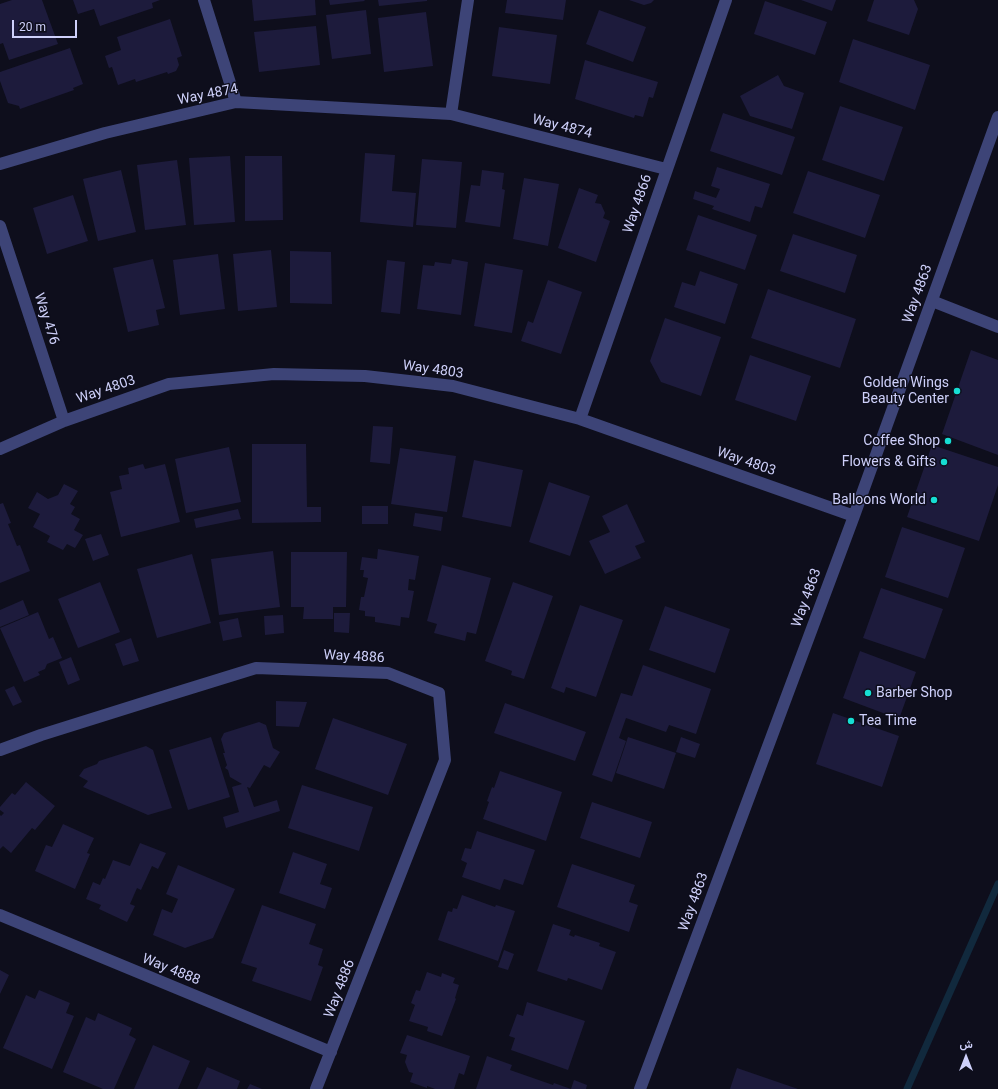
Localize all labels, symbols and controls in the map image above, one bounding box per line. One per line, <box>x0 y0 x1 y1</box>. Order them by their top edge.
scale bar <box>14 12 79 38</box>
text: 20 m <box>19 20 46 34</box>
street label: Way 4874 <box>176 81 240 109</box>
street label: Way 4874 <box>530 111 594 143</box>
street label: Way 4866 <box>620 172 656 236</box>
street label: Way 4863 <box>900 262 936 326</box>
street label: Way 476 <box>30 291 62 347</box>
street label: Way 4803 <box>401 357 465 383</box>
street label: Way 4803 <box>74 372 138 408</box>
place label: Golden Wings Beauty Center <box>862 375 949 408</box>
marker: Golden Wings Beauty Center <box>952 386 962 396</box>
place label: Coffee Shop <box>863 433 940 449</box>
marker: Coffee Shop <box>943 436 953 446</box>
street label: Way 4803 <box>714 444 778 480</box>
place label: Flowers & Gifts <box>842 454 936 470</box>
marker: Flowers & Gifts <box>939 457 949 467</box>
place label: Balloons World <box>832 492 926 508</box>
marker: Balloons World <box>929 495 939 505</box>
street label: Way 4863 <box>789 566 825 630</box>
street label: Way 4886 <box>323 647 385 667</box>
place label: Barber Shop <box>876 685 952 701</box>
marker: Barber Shop <box>863 688 873 698</box>
place label: Tea Time <box>859 713 917 729</box>
marker: Tea Time <box>846 716 856 726</box>
street label: Way 4863 <box>676 870 712 934</box>
street label: Way 4888 <box>139 951 203 989</box>
street label: Way 4886 <box>321 957 359 1021</box>
north arrow <box>946 1037 986 1077</box>
text: ش <box>959 1038 973 1051</box>

